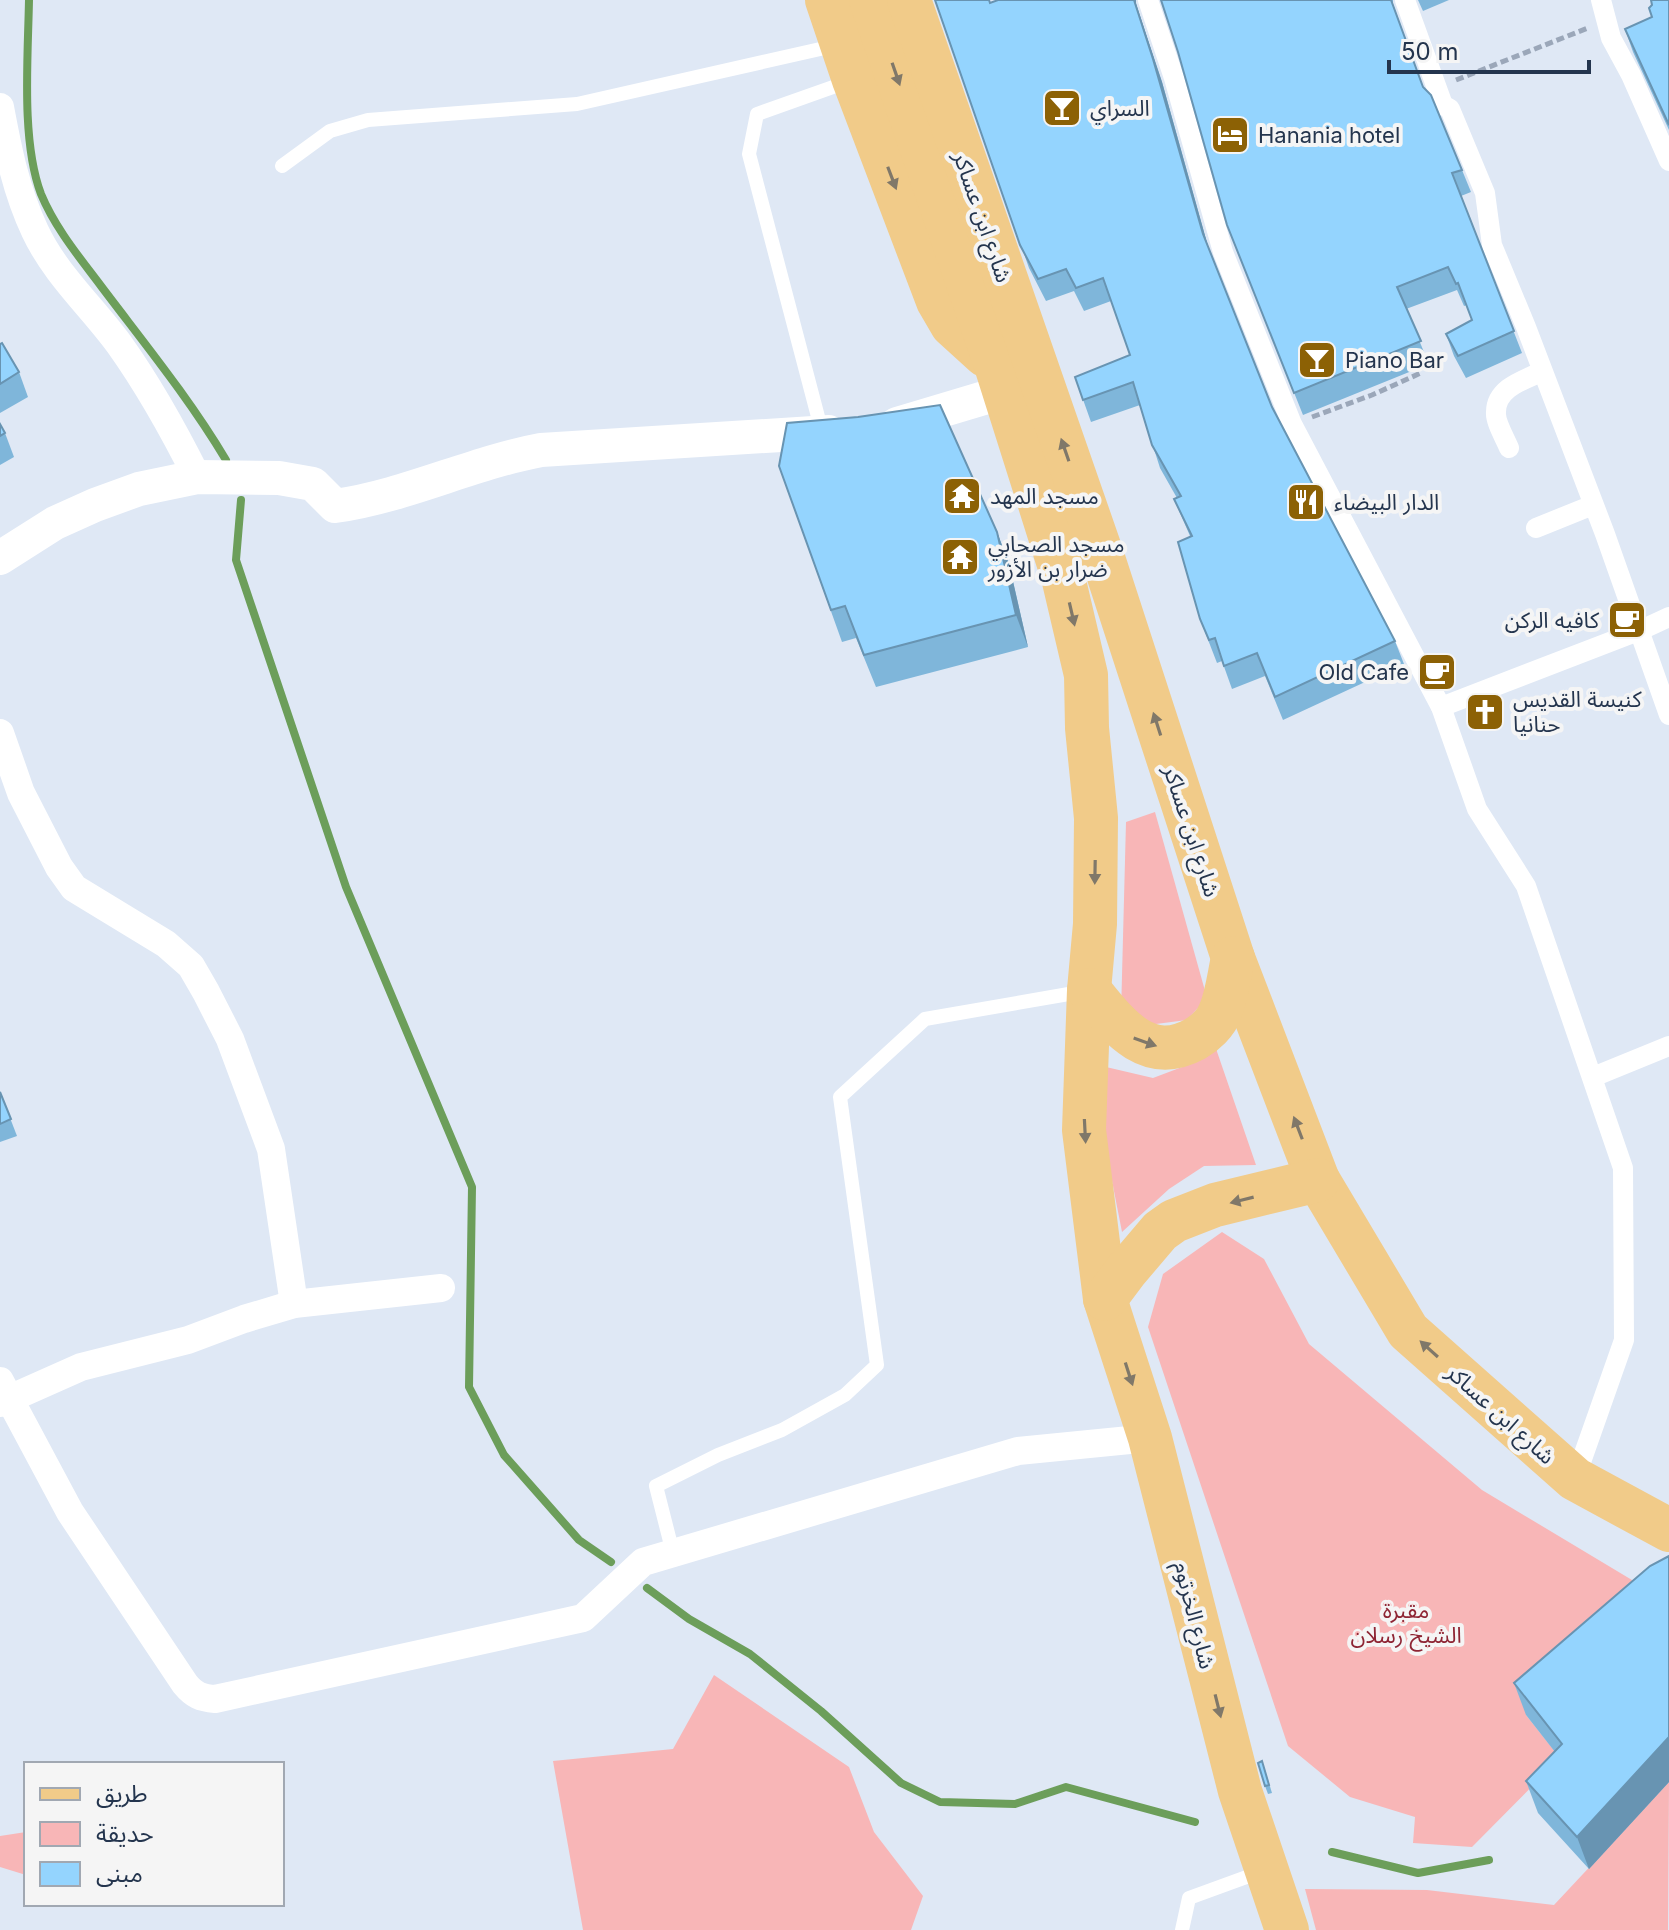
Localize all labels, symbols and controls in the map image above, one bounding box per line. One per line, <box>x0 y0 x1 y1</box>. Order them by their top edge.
scale bar <box>1389 24 1589 74</box>
text: 50 m <box>1401 37 1459 66</box>
one-way arrow <box>890 62 902 86</box>
bar icon: السراي <box>1041 87 1083 129</box>
place label: السراي <box>1090 95 1150 125</box>
hotel icon: Hanania hotel <box>1209 114 1251 156</box>
place label: Hanania hotel <box>1258 122 1400 148</box>
street label: شارع ابن عساكر <box>944 147 1017 287</box>
one-way arrow <box>886 166 899 190</box>
bar icon: Piano Bar <box>1296 339 1338 381</box>
place label: Piano Bar <box>1345 347 1444 373</box>
one-way arrow <box>1059 438 1071 462</box>
temple icon: مسجد المهد <box>941 475 983 517</box>
restaurant icon: الدار البيضاء <box>1285 481 1327 523</box>
place label: مسجد المهد <box>990 483 1099 509</box>
place label: الدار البيضاء <box>1334 489 1439 516</box>
place label: مسجد الصحابي ضرار بن الأزور <box>987 531 1125 583</box>
temple icon: مسجد الصحابي ضرار بن الأزور <box>939 536 981 578</box>
cafe icon: كافيه الركن <box>1606 599 1648 641</box>
one-way arrow <box>1066 601 1078 626</box>
place label: كافيه الركن <box>1505 607 1600 633</box>
cafe icon: Old Cafe <box>1416 651 1458 693</box>
place label: Old Cafe <box>1318 659 1409 685</box>
place label: كنيسة القديس حنانيا <box>1513 686 1642 737</box>
church icon: كنيسة القديس حنانيا <box>1464 691 1506 733</box>
one-way arrow <box>1150 711 1162 735</box>
street label: شارع ابن عساكر <box>1154 761 1225 901</box>
one-way arrow <box>1089 860 1101 885</box>
one-way arrow <box>1133 1036 1157 1048</box>
one-way arrow <box>1291 1115 1304 1139</box>
one-way arrow <box>1079 1119 1092 1144</box>
one-way arrow <box>1230 1194 1255 1207</box>
one-way arrow <box>1420 1341 1439 1359</box>
street label: شارع ابن عساكر <box>1438 1358 1560 1472</box>
one-way arrow <box>1124 1362 1136 1386</box>
street label: شارع الخرتوم <box>1165 1559 1221 1672</box>
park label: مقبرة الشيخ رسلان <box>1350 1597 1462 1652</box>
one-way arrow <box>1213 1693 1225 1718</box>
legend <box>24 1762 284 1906</box>
text: طريق <box>96 1779 148 1809</box>
text: حديقة <box>96 1819 154 1848</box>
text: مبنى <box>96 1859 143 1888</box>

